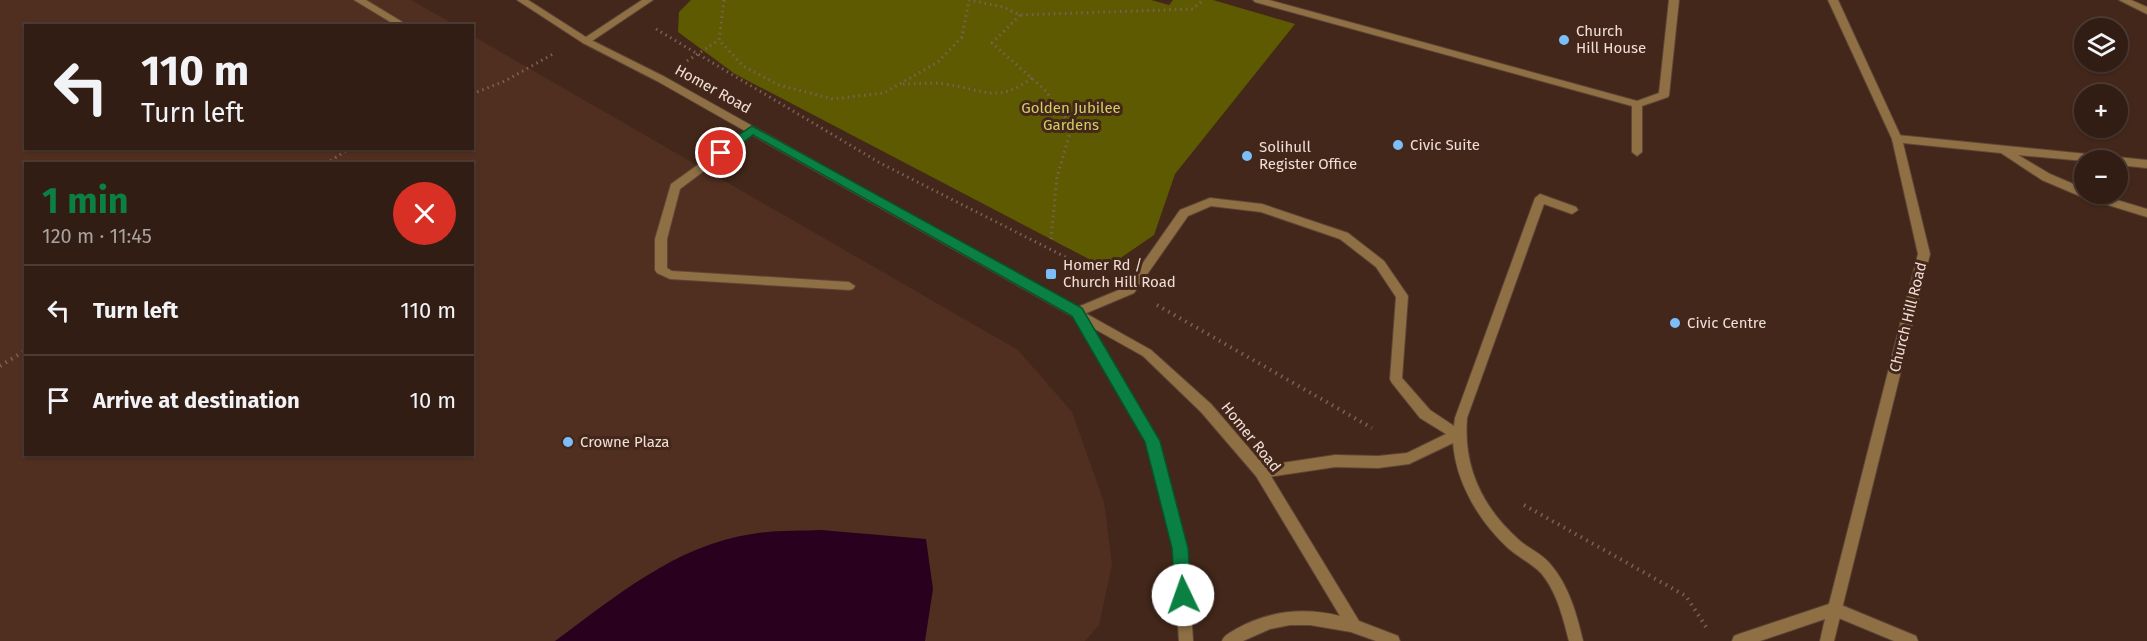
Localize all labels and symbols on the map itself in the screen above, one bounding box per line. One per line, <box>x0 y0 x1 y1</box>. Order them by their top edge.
place label: Church Hill House <box>1576 22 1646 57</box>
marker: Church Hill House <box>1557 33 1571 47</box>
street label: Homer Road <box>672 61 754 117</box>
park label: Golden Jubilee Gardens <box>1021 99 1121 134</box>
pin <box>695 127 746 178</box>
place label: Civic Suite <box>1410 136 1480 154</box>
place label: Solihull Register Office <box>1259 138 1357 173</box>
marker: Civic Suite <box>1391 138 1405 152</box>
marker: Solihull Register Office <box>1240 149 1254 163</box>
place label: Homer Rd / Church Hill Road <box>1063 256 1176 291</box>
street label: Church Hill Road <box>1886 260 1930 374</box>
marker: Homer Rd / Church Hill Road <box>1044 267 1058 281</box>
place label: Civic Centre <box>1687 314 1766 332</box>
marker: Civic Centre <box>1668 316 1682 330</box>
street label: Homer Road <box>1217 399 1285 475</box>
place label: Crowne Plaza <box>580 433 670 451</box>
marker: Crowne Plaza <box>561 435 575 449</box>
position arrow <box>1151 563 1215 627</box>

